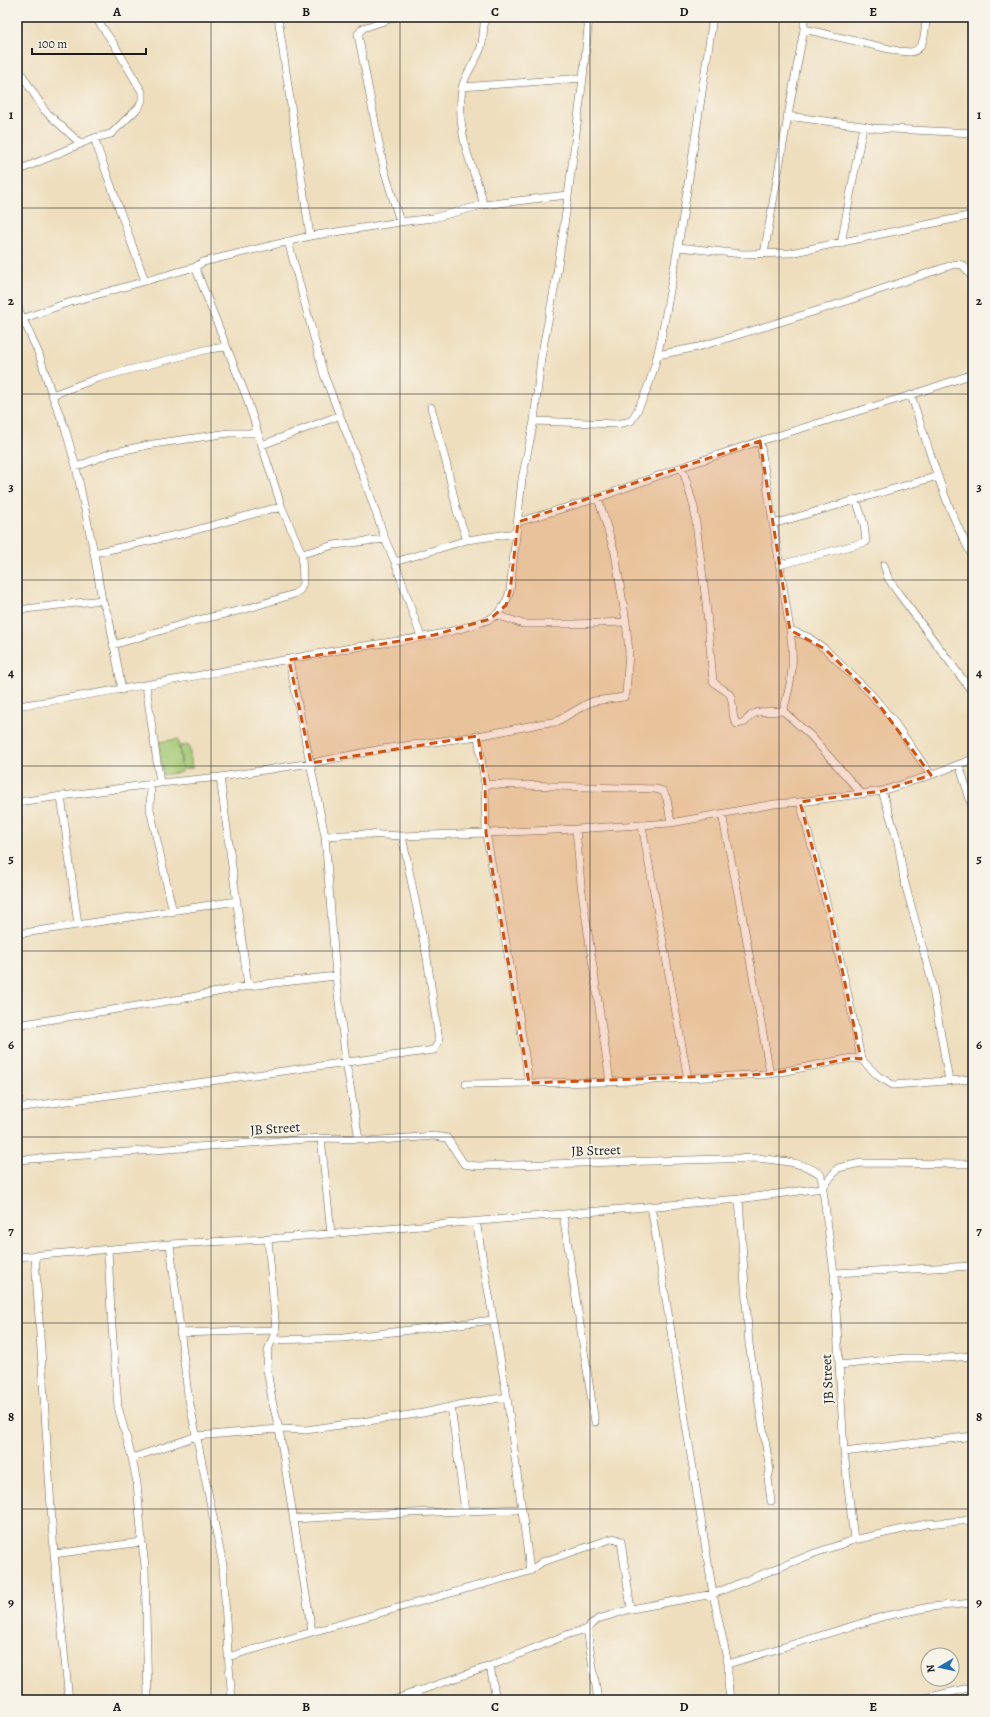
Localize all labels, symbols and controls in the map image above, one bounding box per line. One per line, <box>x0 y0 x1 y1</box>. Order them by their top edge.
text: A <box>112 3 122 20</box>
text: B <box>302 3 310 20</box>
text: C <box>491 3 499 20</box>
text: D <box>679 3 689 20</box>
text: E <box>869 3 877 20</box>
scale bar <box>32 30 146 56</box>
text: 100 m <box>38 36 67 52</box>
text: 1 <box>9 106 14 123</box>
text: 1 <box>977 106 982 123</box>
text: 2 <box>8 292 15 309</box>
text: 2 <box>976 292 983 309</box>
text: 3 <box>8 478 14 495</box>
text: 3 <box>976 478 982 495</box>
text: 4 <box>8 664 14 681</box>
text: 4 <box>976 664 982 681</box>
text: 5 <box>8 850 14 867</box>
text: 5 <box>976 850 982 867</box>
text: 6 <box>8 1036 14 1053</box>
text: 6 <box>976 1036 982 1053</box>
street label: JB Street <box>249 1117 301 1140</box>
street label: JB Street <box>571 1140 622 1161</box>
text: 7 <box>8 1222 14 1239</box>
text: 7 <box>976 1222 982 1239</box>
street label: JB Street <box>817 1353 838 1404</box>
text: 8 <box>8 1408 14 1425</box>
text: 8 <box>976 1408 982 1425</box>
text: 9 <box>8 1594 14 1611</box>
text: 9 <box>976 1594 982 1611</box>
north arrow <box>920 1647 960 1687</box>
text: N <box>923 1663 939 1674</box>
text: A <box>112 1698 122 1715</box>
text: B <box>302 1698 310 1715</box>
text: C <box>491 1698 499 1715</box>
text: D <box>679 1698 689 1715</box>
text: E <box>869 1698 877 1715</box>

